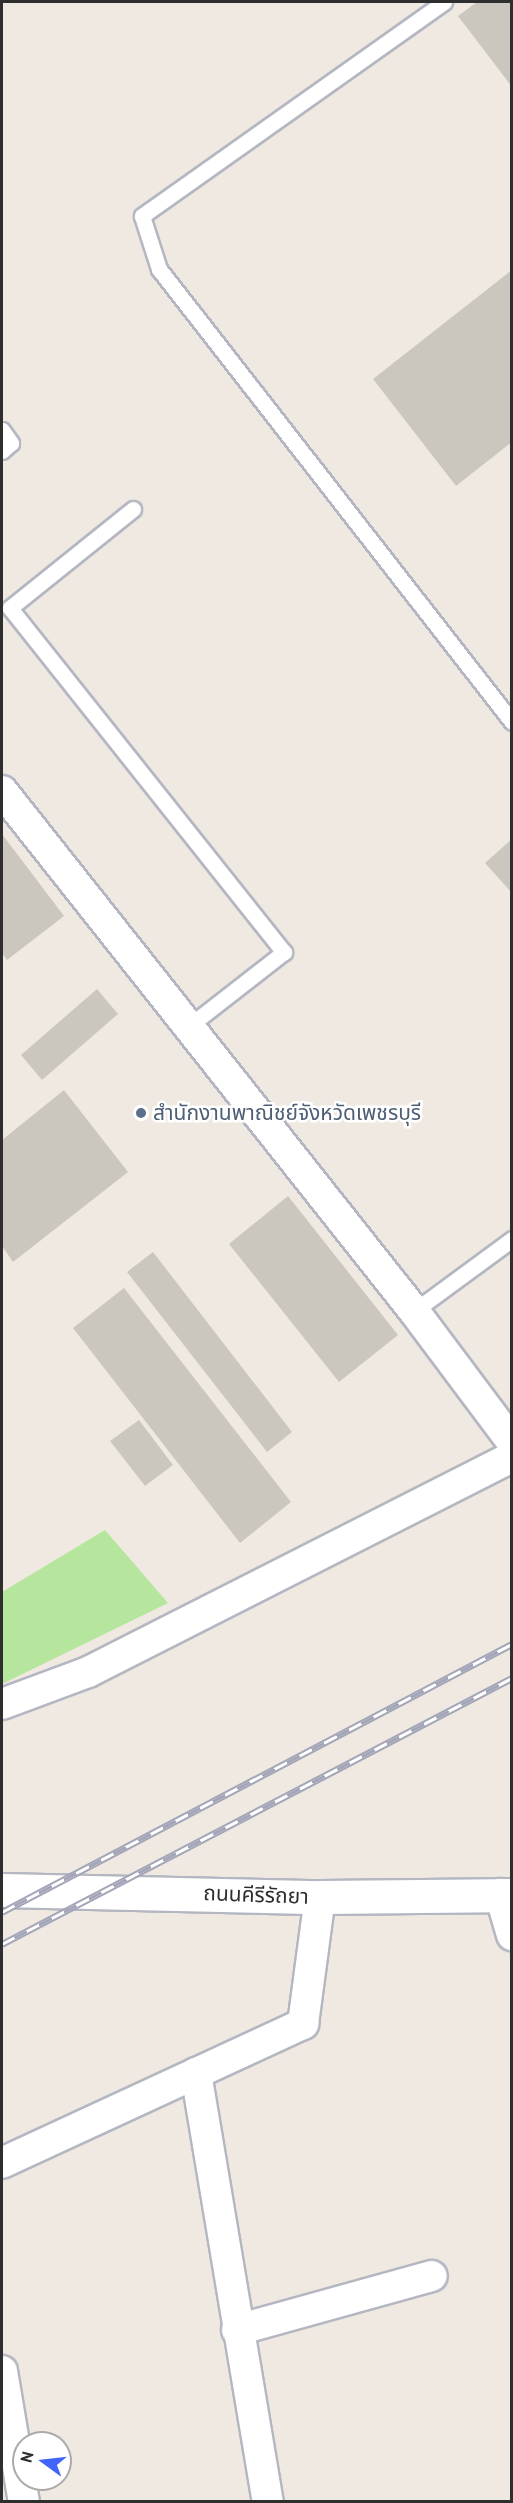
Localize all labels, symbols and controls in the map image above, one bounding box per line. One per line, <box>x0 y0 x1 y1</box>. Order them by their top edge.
place label: สำนักงานพาณิชย์จังหวัดเพชรบุรี <box>153 1100 421 1126</box>
marker: สำนักงานพาณิชย์จังหวัดเพชรบุรี <box>134 1106 148 1120</box>
street label: ถนนคีรีรัถยา <box>203 1881 309 1909</box>
north arrow <box>12 2431 72 2491</box>
text: N <box>16 2449 38 2465</box>

